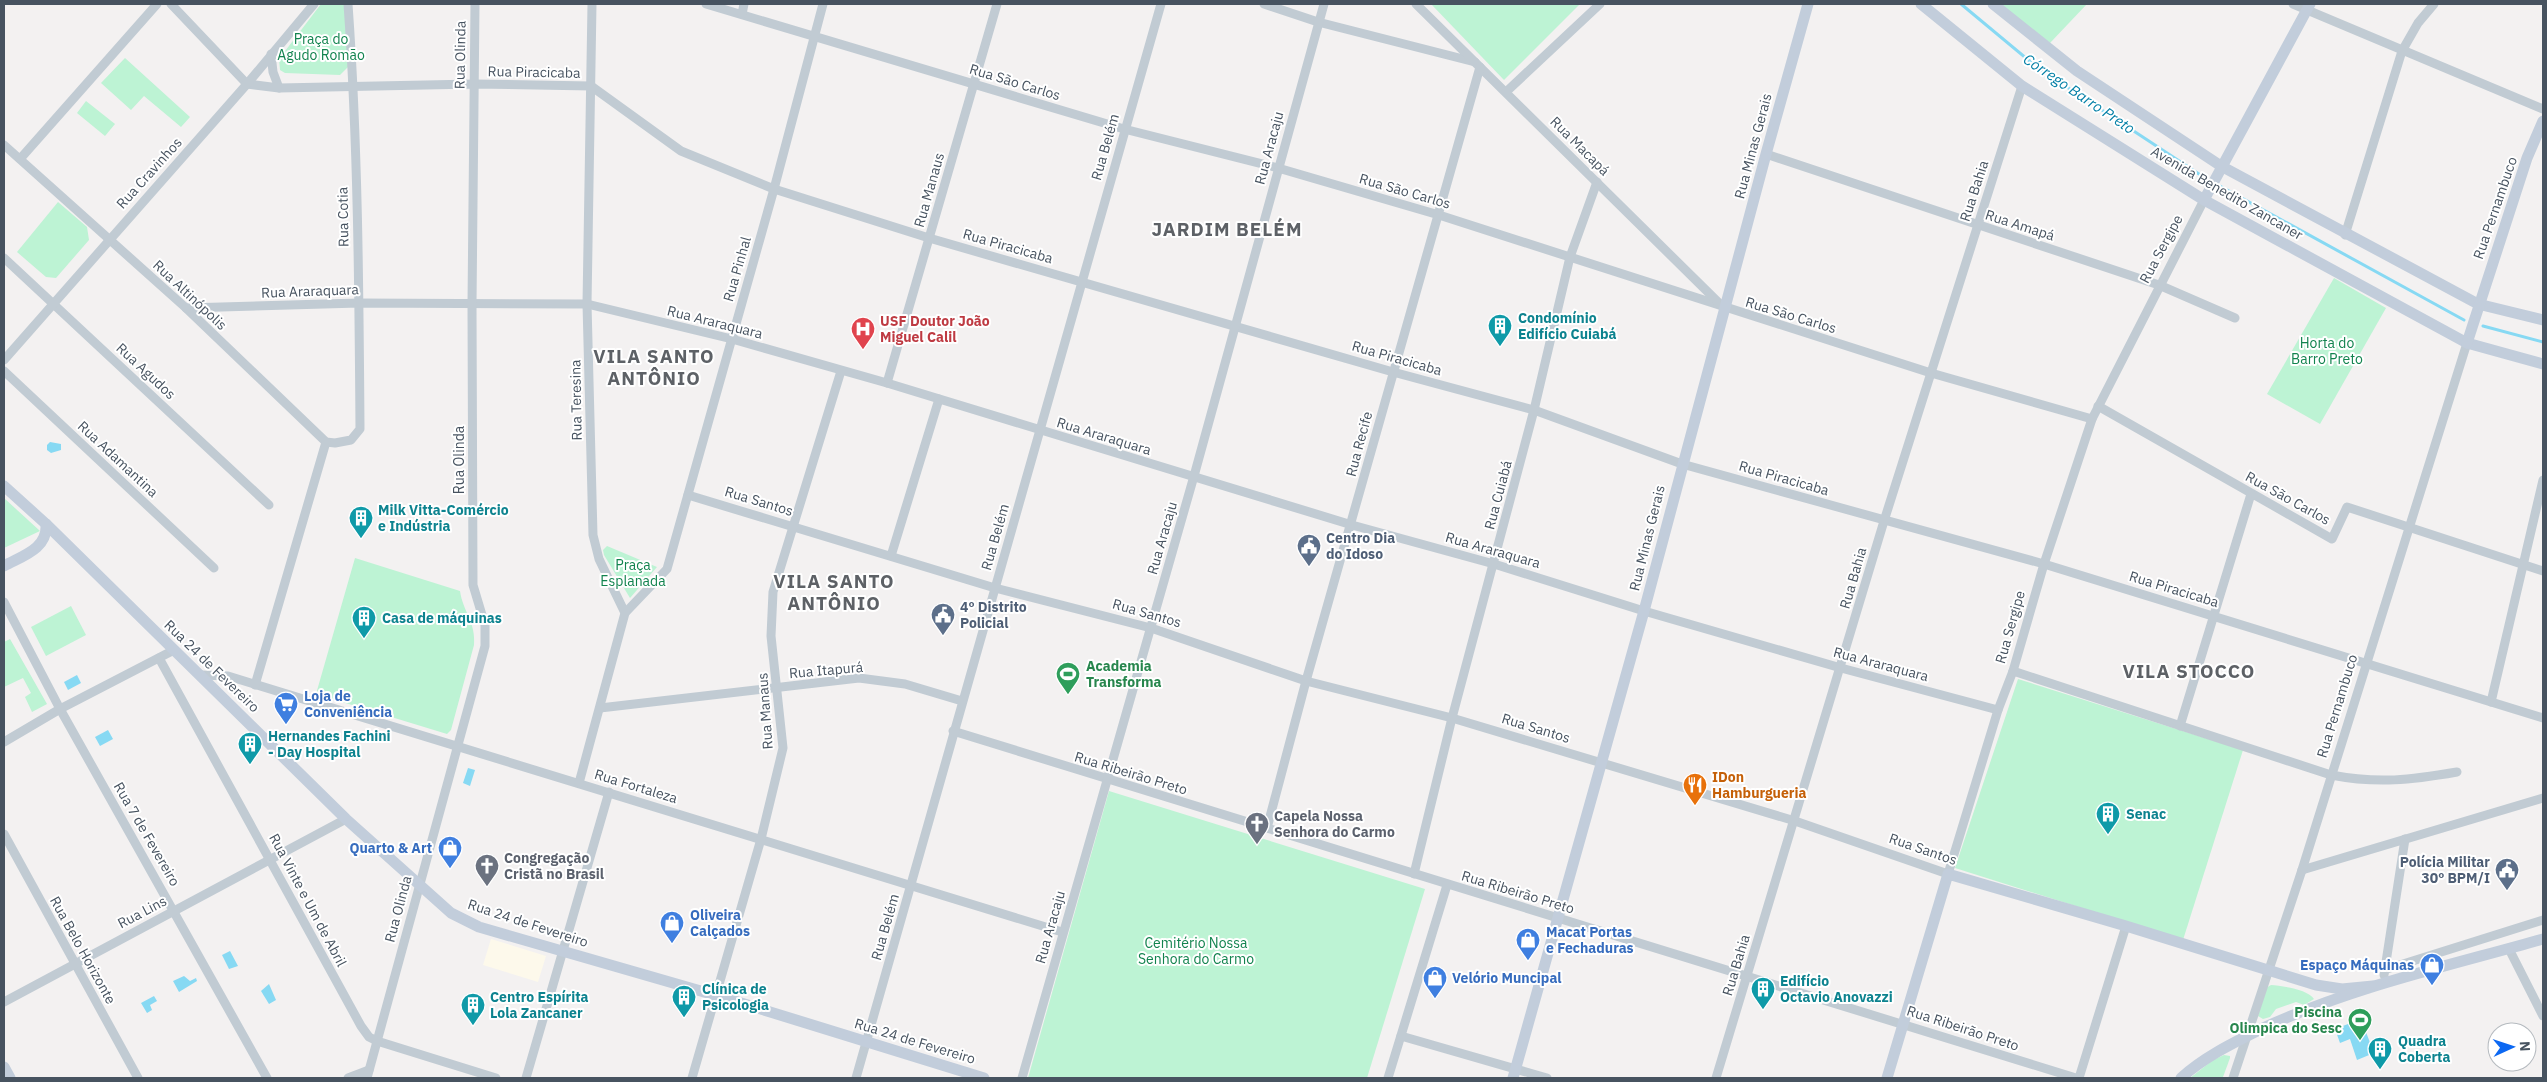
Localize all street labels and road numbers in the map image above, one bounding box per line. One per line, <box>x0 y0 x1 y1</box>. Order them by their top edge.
street label: Rua Olinda <box>450 20 470 89</box>
street label: Rua São Carlos <box>967 60 1063 104</box>
street label: Rua Piracicaba <box>487 62 581 82</box>
street label: Rua Minas Gerais <box>1730 91 1776 201</box>
street label: Rua Aracaju <box>1251 109 1287 187</box>
street label: Rua Belém <box>1087 112 1123 182</box>
street label: Rua Macapá <box>1547 113 1614 180</box>
street label: Rua Cravinhos <box>112 133 186 212</box>
street label: Avenida Benedito Zancaner <box>2148 142 2306 244</box>
street label: Rua Manaus <box>910 150 948 229</box>
street label: Rua Pernambuco <box>2469 154 2521 262</box>
street label: Rua Bahia <box>1956 158 1992 224</box>
street label: Rua São Carlos <box>1357 169 1453 213</box>
street label: Rua Cotia <box>333 186 353 247</box>
street label: Rua Amapá <box>1983 205 2057 245</box>
street label: Rua Sergipe <box>2135 211 2187 286</box>
street label: Rua Piracicaba <box>961 225 1056 268</box>
street label: Rua Pinhal <box>719 234 755 304</box>
street label: Rua Altinópolis <box>149 256 231 334</box>
street label: Rua Araraquara <box>261 280 360 302</box>
street label: Rua São Carlos <box>1743 293 1839 337</box>
street label: Rua Araraquara <box>665 301 765 343</box>
street label: Rua Piracicaba <box>1350 337 1445 380</box>
street label: Rua Agudos <box>113 339 180 403</box>
street label: Rua Teresina <box>566 359 586 441</box>
street label: Rua Recife <box>1342 409 1376 479</box>
street label: Rua Araraquara <box>1055 413 1154 459</box>
street label: Rua Adamantina <box>74 417 162 501</box>
street label: Rua Olinda <box>450 425 468 494</box>
street label: Rua Piracicaba <box>1737 457 1832 500</box>
street label: Rua Cuiabá <box>1480 458 1516 532</box>
street label: Rua São Carlos <box>2242 467 2334 529</box>
street label: Rua Santos <box>723 482 796 520</box>
street label: Rua Minas Gerais <box>1625 483 1669 593</box>
street label: Rua Aracaju <box>1143 499 1181 577</box>
street label: Rua Belém <box>977 502 1013 572</box>
street label: Rua Araraquara <box>1443 528 1543 572</box>
street label: Rua Bahia <box>1836 545 1871 611</box>
street label: Rua Piracicaba <box>2127 567 2222 611</box>
street label: Rua Sergipe <box>1991 588 2029 666</box>
street label: Rua Santos <box>1110 595 1184 631</box>
street label: Rua 24 de Fevereiro <box>161 616 264 716</box>
street label: Rua Araraquara <box>1831 643 1931 685</box>
street label: Rua Pernambuco <box>2313 652 2361 760</box>
street label: Rua Itapurá <box>788 658 864 682</box>
street label: Rua Manaus <box>753 672 777 750</box>
street label: Rua Santos <box>1500 709 1573 747</box>
street label: Rua Ribeirão Preto <box>1072 747 1190 799</box>
street label: Rua Fortaleza <box>592 765 680 807</box>
street label: Rua 7 de Fevereiro <box>110 779 184 889</box>
street label: Rua Santos <box>1887 829 1960 869</box>
street label: Rua Vinte e Um de Abril <box>265 830 351 970</box>
street label: Rua Ribeirão Preto <box>1459 866 1577 918</box>
street label: Rua Olinda <box>380 873 416 944</box>
street label: Rua Aracaju <box>1031 888 1069 966</box>
street label: Rua Lins <box>114 892 170 932</box>
street label: Rua Belém <box>867 892 903 962</box>
street label: Rua Belo Horizonte <box>46 893 120 1007</box>
street label: Rua 24 de Fevereiro <box>465 895 591 951</box>
street label: Rua Bahia <box>1718 932 1754 998</box>
street label: Rua Ribeirão Preto <box>1905 1001 2022 1055</box>
street label: Rua 24 de Fevereiro <box>852 1014 978 1068</box>

